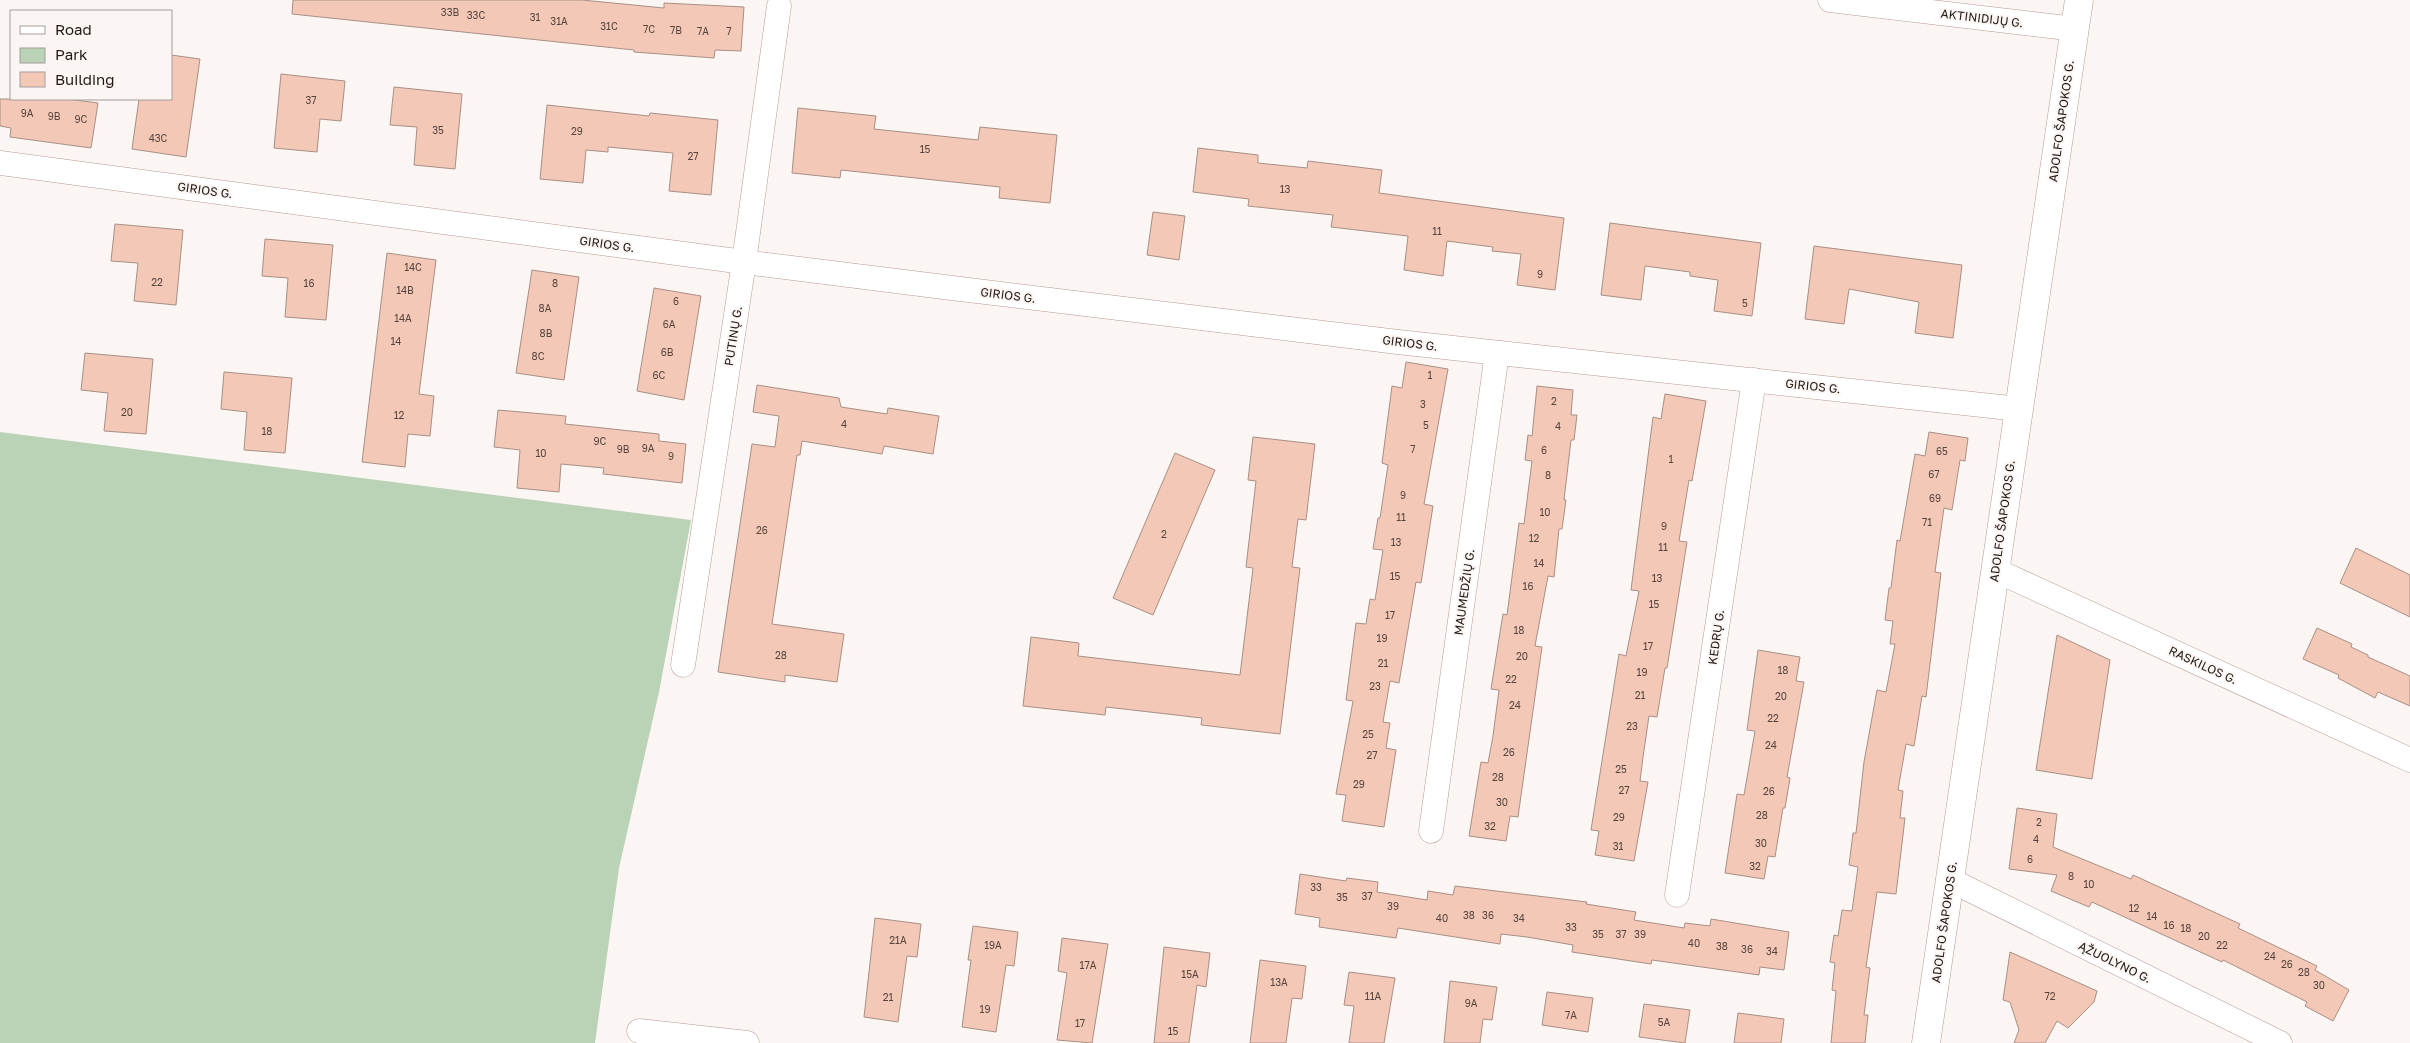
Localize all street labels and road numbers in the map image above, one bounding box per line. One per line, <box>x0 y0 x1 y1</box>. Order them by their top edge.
street label: AKTINIDIJŲ G. <box>1940 6 2024 30</box>
street label: ADOLFO ŠAPOKOS G. <box>2045 59 2077 183</box>
street label: GIRIOS G. <box>176 179 234 201</box>
street label: GIRIOS G. <box>578 233 636 255</box>
street label: GIRIOS G. <box>980 284 1036 306</box>
street label: PUTINŲ G. <box>721 305 745 367</box>
street label: GIRIOS G. <box>1382 332 1438 354</box>
street label: GIRIOS G. <box>1785 376 1841 396</box>
street label: ADOLFO ŠAPOKOS G. <box>1986 459 2018 583</box>
street label: MAUMEDŽIŲ G. <box>1451 548 1477 636</box>
street label: KEDRŲ G. <box>1705 608 1727 666</box>
street label: RASKILOS G. <box>2166 643 2240 687</box>
street label: ADOLFO ŠAPOKOS G. <box>1928 860 1960 984</box>
street label: ĄŽUOLYNO G. <box>2076 938 2154 986</box>

